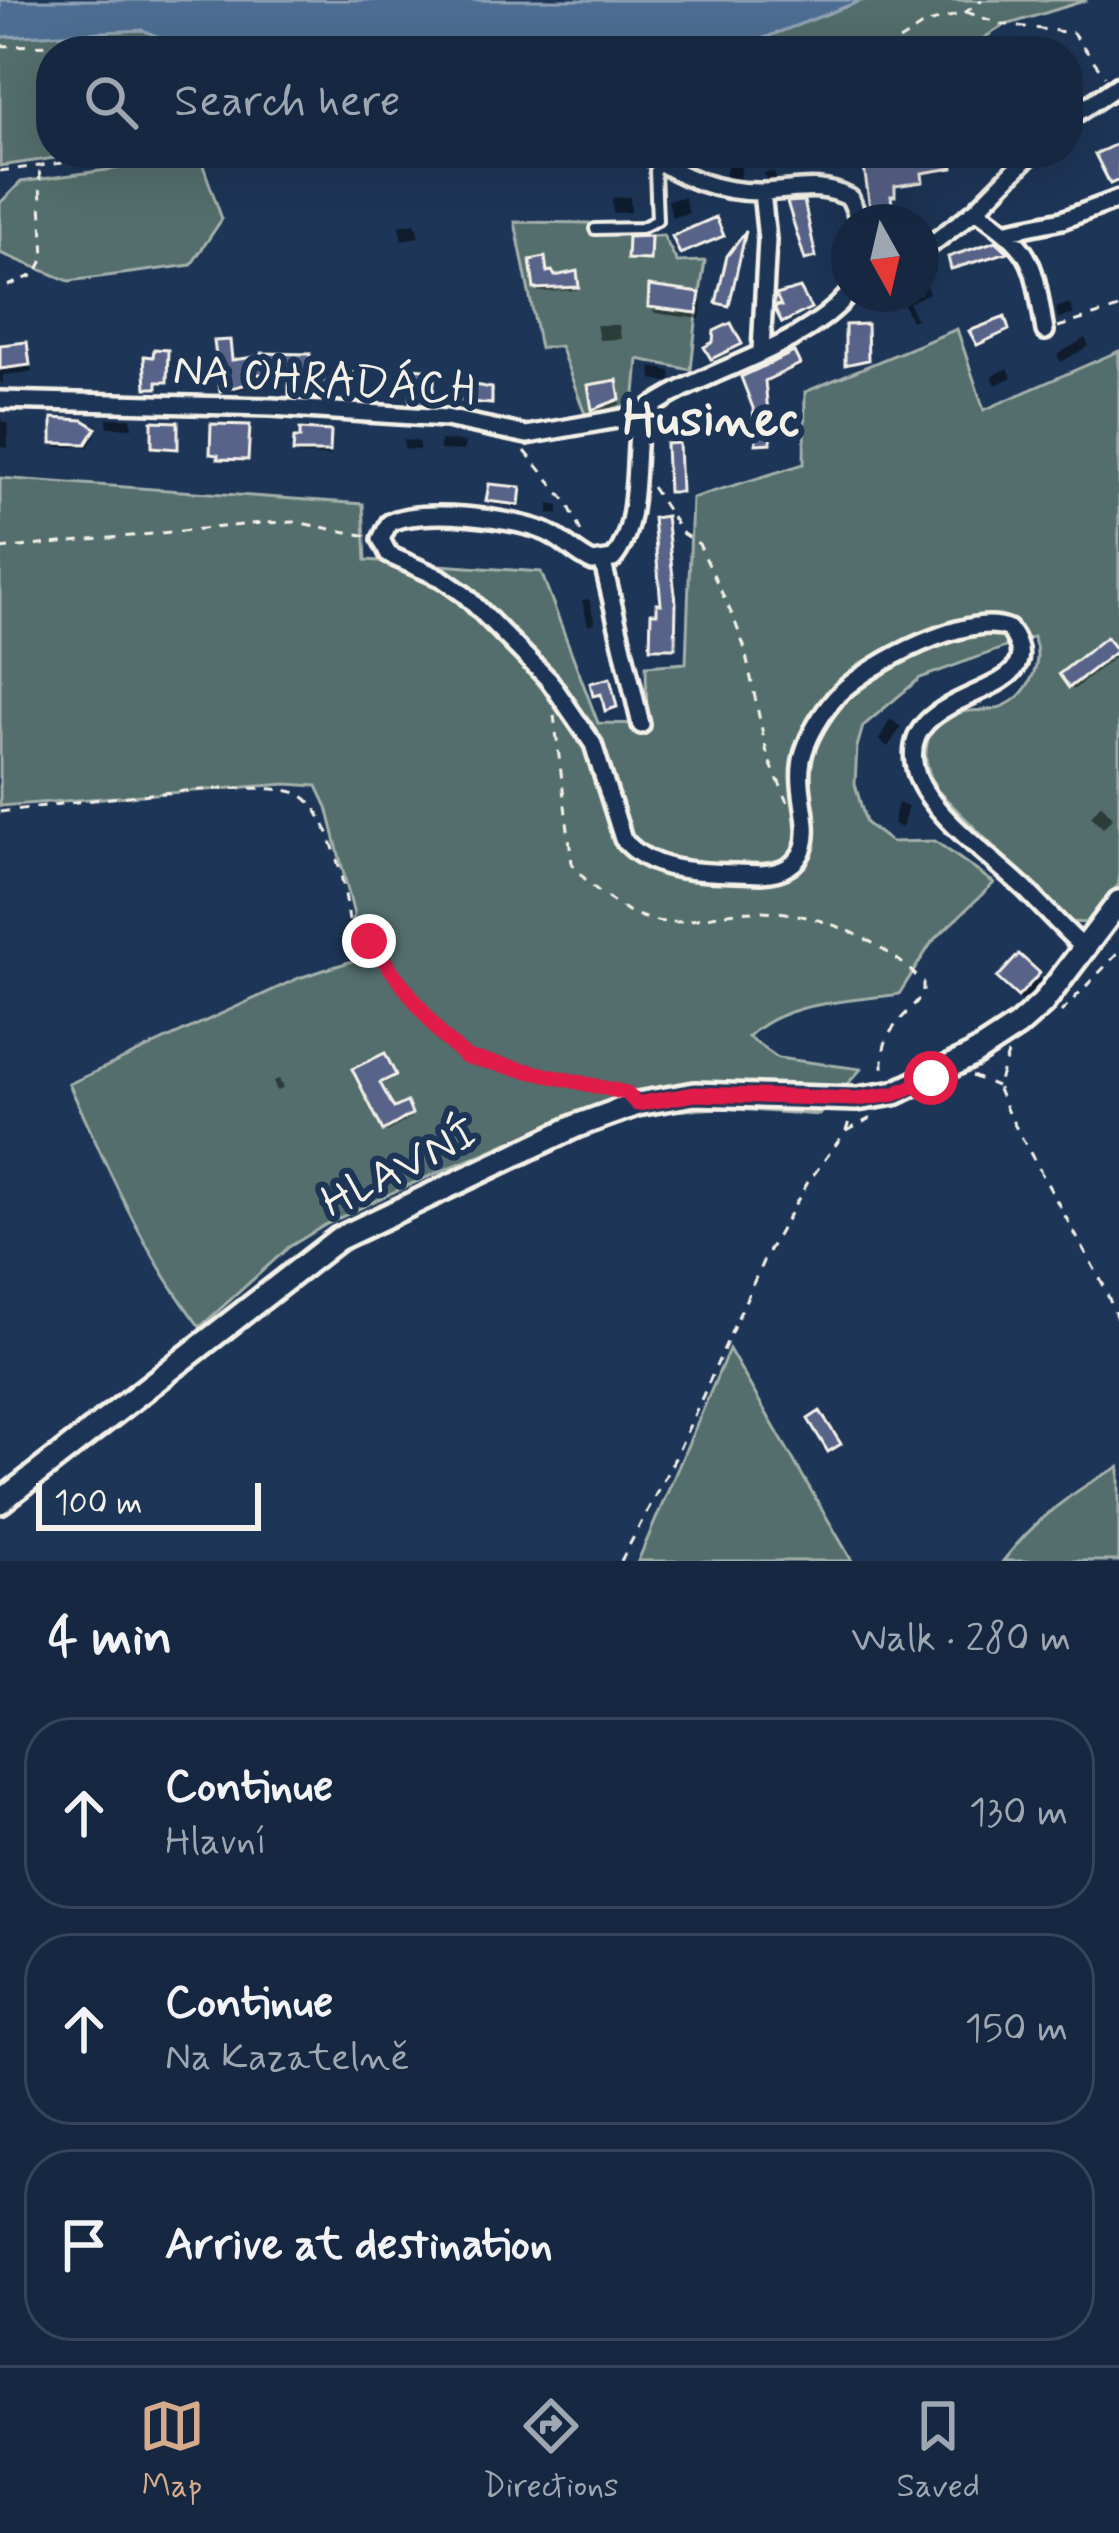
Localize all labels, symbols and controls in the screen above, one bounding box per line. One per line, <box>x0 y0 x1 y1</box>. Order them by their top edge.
search box <box>36 36 1083 168</box>
icon: search <box>78 69 144 135</box>
text: Search here <box>174 73 401 132</box>
north arrow <box>831 204 939 312</box>
street label: NA OHRADÁCH <box>171 341 477 421</box>
district label: Husinec <box>623 388 800 454</box>
route end <box>342 914 396 968</box>
route start <box>904 1051 958 1105</box>
street label: HLAVNÍ <box>312 1105 488 1233</box>
scale bar <box>36 1477 261 1530</box>
text: 100 m <box>54 1482 143 1526</box>
text: 4 min <box>48 1606 172 1672</box>
text: Walk · 280 m <box>851 1614 1071 1665</box>
text: Continue <box>165 1758 333 1817</box>
icon: ahead <box>51 1780 117 1846</box>
text: 130 m <box>969 1788 1068 1839</box>
text: Hlavní <box>165 1817 267 1868</box>
text: Continue <box>165 1974 333 2033</box>
icon: ahead <box>51 1996 117 2062</box>
text: 150 m <box>965 2004 1068 2055</box>
text: Na Kazatelně <box>165 2033 409 2084</box>
icon: arrive <box>51 2212 117 2278</box>
text: Arrive at destination <box>165 2216 553 2275</box>
tab: Map <box>139 2393 205 2509</box>
tab: Directions <box>483 2393 619 2509</box>
tab: Saved <box>897 2393 980 2509</box>

